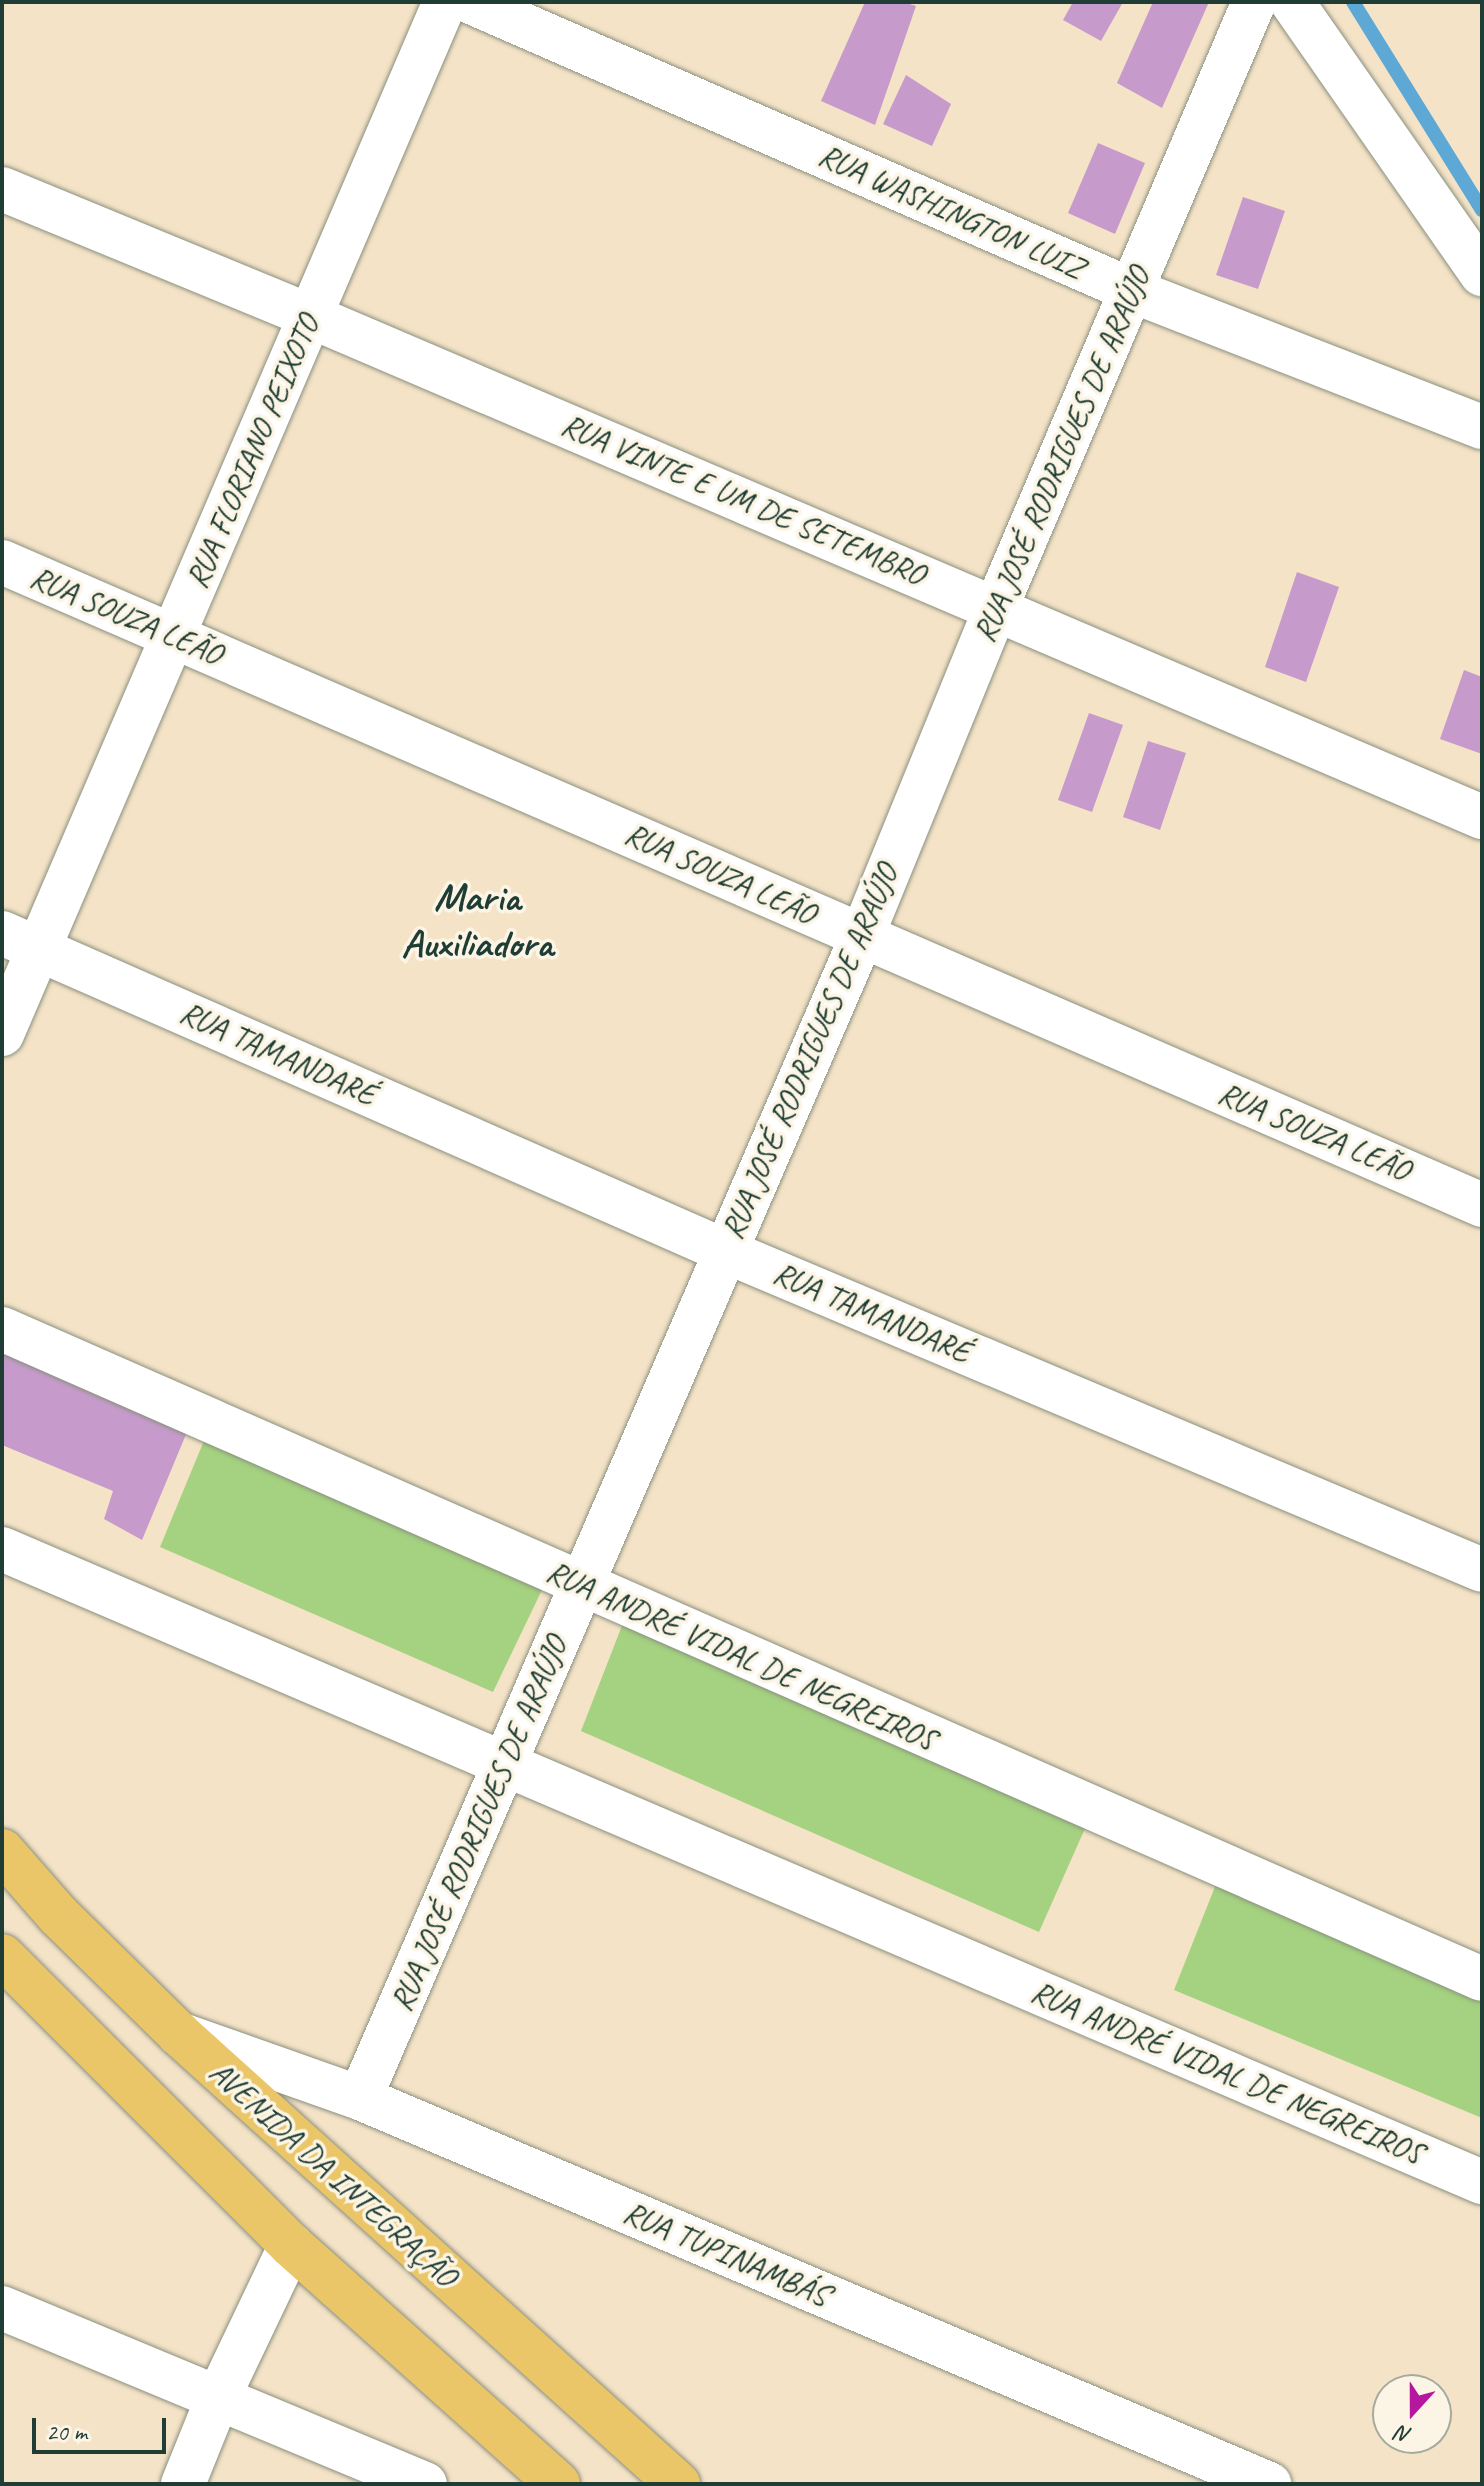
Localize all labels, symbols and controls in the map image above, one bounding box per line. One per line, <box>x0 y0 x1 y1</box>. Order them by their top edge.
street label: RUA WASHINGTON LUIZ <box>811 136 1091 288</box>
street label: RUA JOSÉ RODRIGUES DE ARAÚJO <box>965 261 1159 649</box>
street label: RUA FLORIANO PEIXOTO <box>178 310 328 594</box>
street label: RUA VINTE E UM DE SETEMBRO <box>556 406 930 594</box>
street label: RUA SOUZA LEÃO <box>25 559 227 673</box>
street label: RUA SOUZA LEÃO <box>619 815 821 933</box>
street label: RUA JOSÉ RODRIGUES DE ARAÚJO <box>713 858 907 1246</box>
district label: Maria Auxiliadora <box>401 873 553 967</box>
street label: RUA TAMANDARÉ <box>175 994 381 1114</box>
street label: RUA SOUZA LEÃO <box>1213 1075 1415 1189</box>
street label: RUA TAMANDARÉ <box>769 1255 975 1371</box>
street label: RUA ANDRÉ VIDAL DE NEGREIROS <box>540 1553 942 1759</box>
street label: RUA JOSÉ RODRIGUES DE ARAÚJO <box>382 1630 576 2018</box>
street label: RUA ANDRÉ VIDAL DE NEGREIROS <box>1025 1973 1429 2173</box>
street label: AVENIDA DA INTEGRAÇÃO <box>201 2052 465 2296</box>
street label: RUA TUPINAMBÁS <box>618 2194 834 2314</box>
north arrow <box>1372 2374 1452 2454</box>
scale bar <box>36 2402 170 2452</box>
text: 20 m <box>46 2417 87 2447</box>
text: N <box>1393 2419 1415 2450</box>

